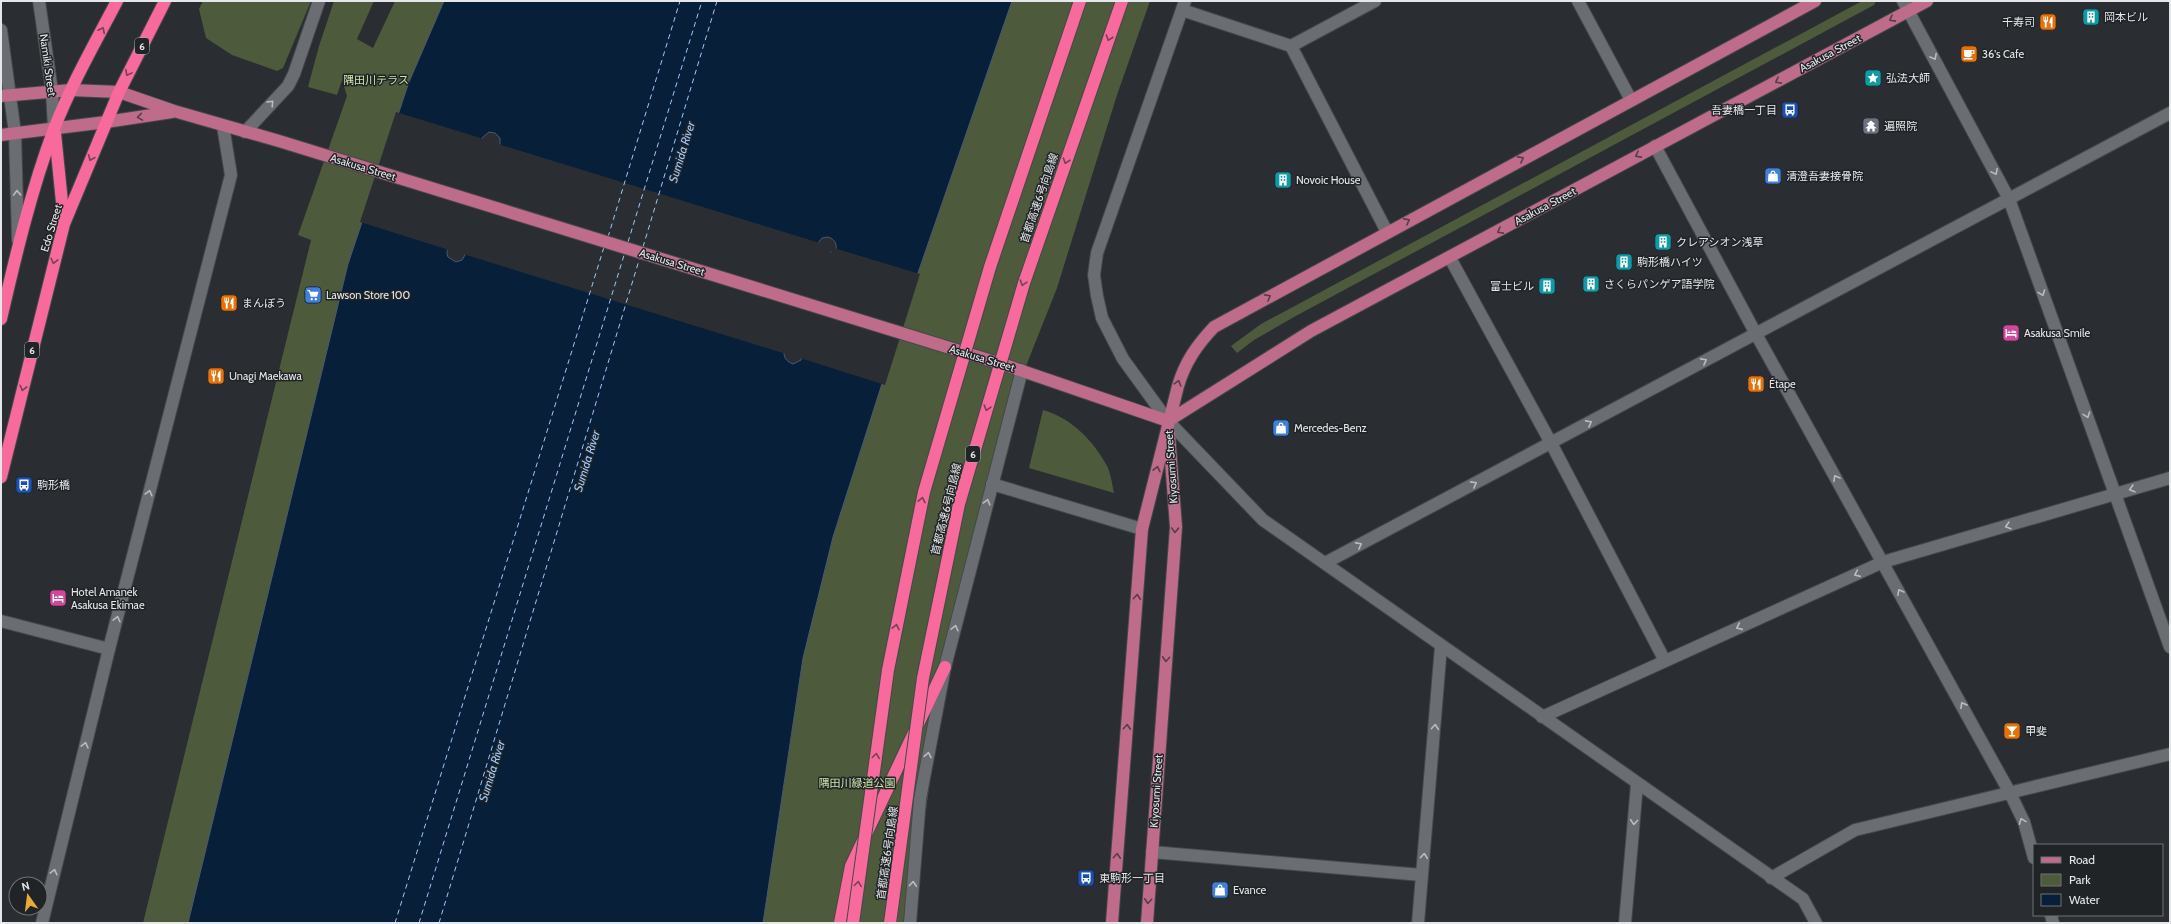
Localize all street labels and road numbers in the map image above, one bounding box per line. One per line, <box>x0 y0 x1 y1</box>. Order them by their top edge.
street label: Asakusa Street <box>1797 31 1864 75</box>
street label: Namiki Street <box>37 33 59 97</box>
road number: 6 <box>135 38 149 54</box>
street label: Asakusa Street <box>328 150 398 184</box>
street label: 首都高速6号向島線 <box>1017 151 1061 245</box>
street label: Asakusa Street <box>1512 184 1579 228</box>
street label: Edo Street <box>37 202 65 253</box>
street label: Asakusa Street <box>637 245 707 279</box>
street label: Asakusa Street <box>947 341 1017 375</box>
road number: 6 <box>25 342 39 358</box>
street label: Kiyosumi Street <box>1161 430 1181 504</box>
road number: 6 <box>966 446 980 462</box>
street label: 首都高速6号向島線 <box>928 462 964 556</box>
street label: Kiyosumi Street <box>1146 754 1166 828</box>
street label: 首都高速6号向島線 <box>874 805 900 901</box>

